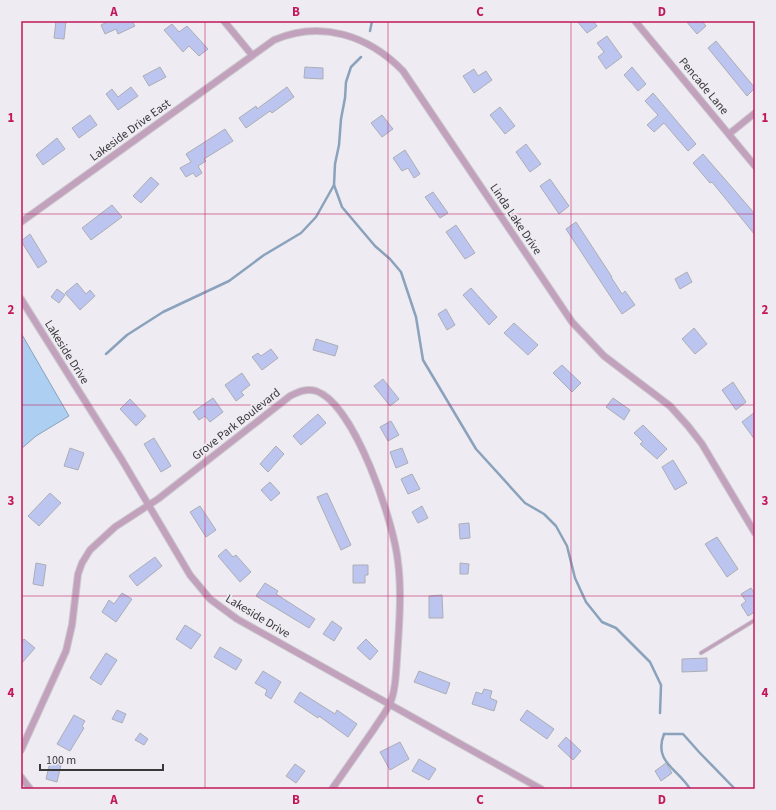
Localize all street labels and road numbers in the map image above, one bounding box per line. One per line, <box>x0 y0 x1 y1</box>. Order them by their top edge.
street label: Pencade Lane <box>675 54 733 119</box>
street label: Lakeside Drive East <box>86 95 174 166</box>
street label: Linda Lake Drive <box>485 180 546 258</box>
street label: Lakeside Drive <box>40 317 93 388</box>
street label: Grove Park Boulevard <box>189 384 284 464</box>
street label: Lakeside Drive <box>222 590 293 642</box>

